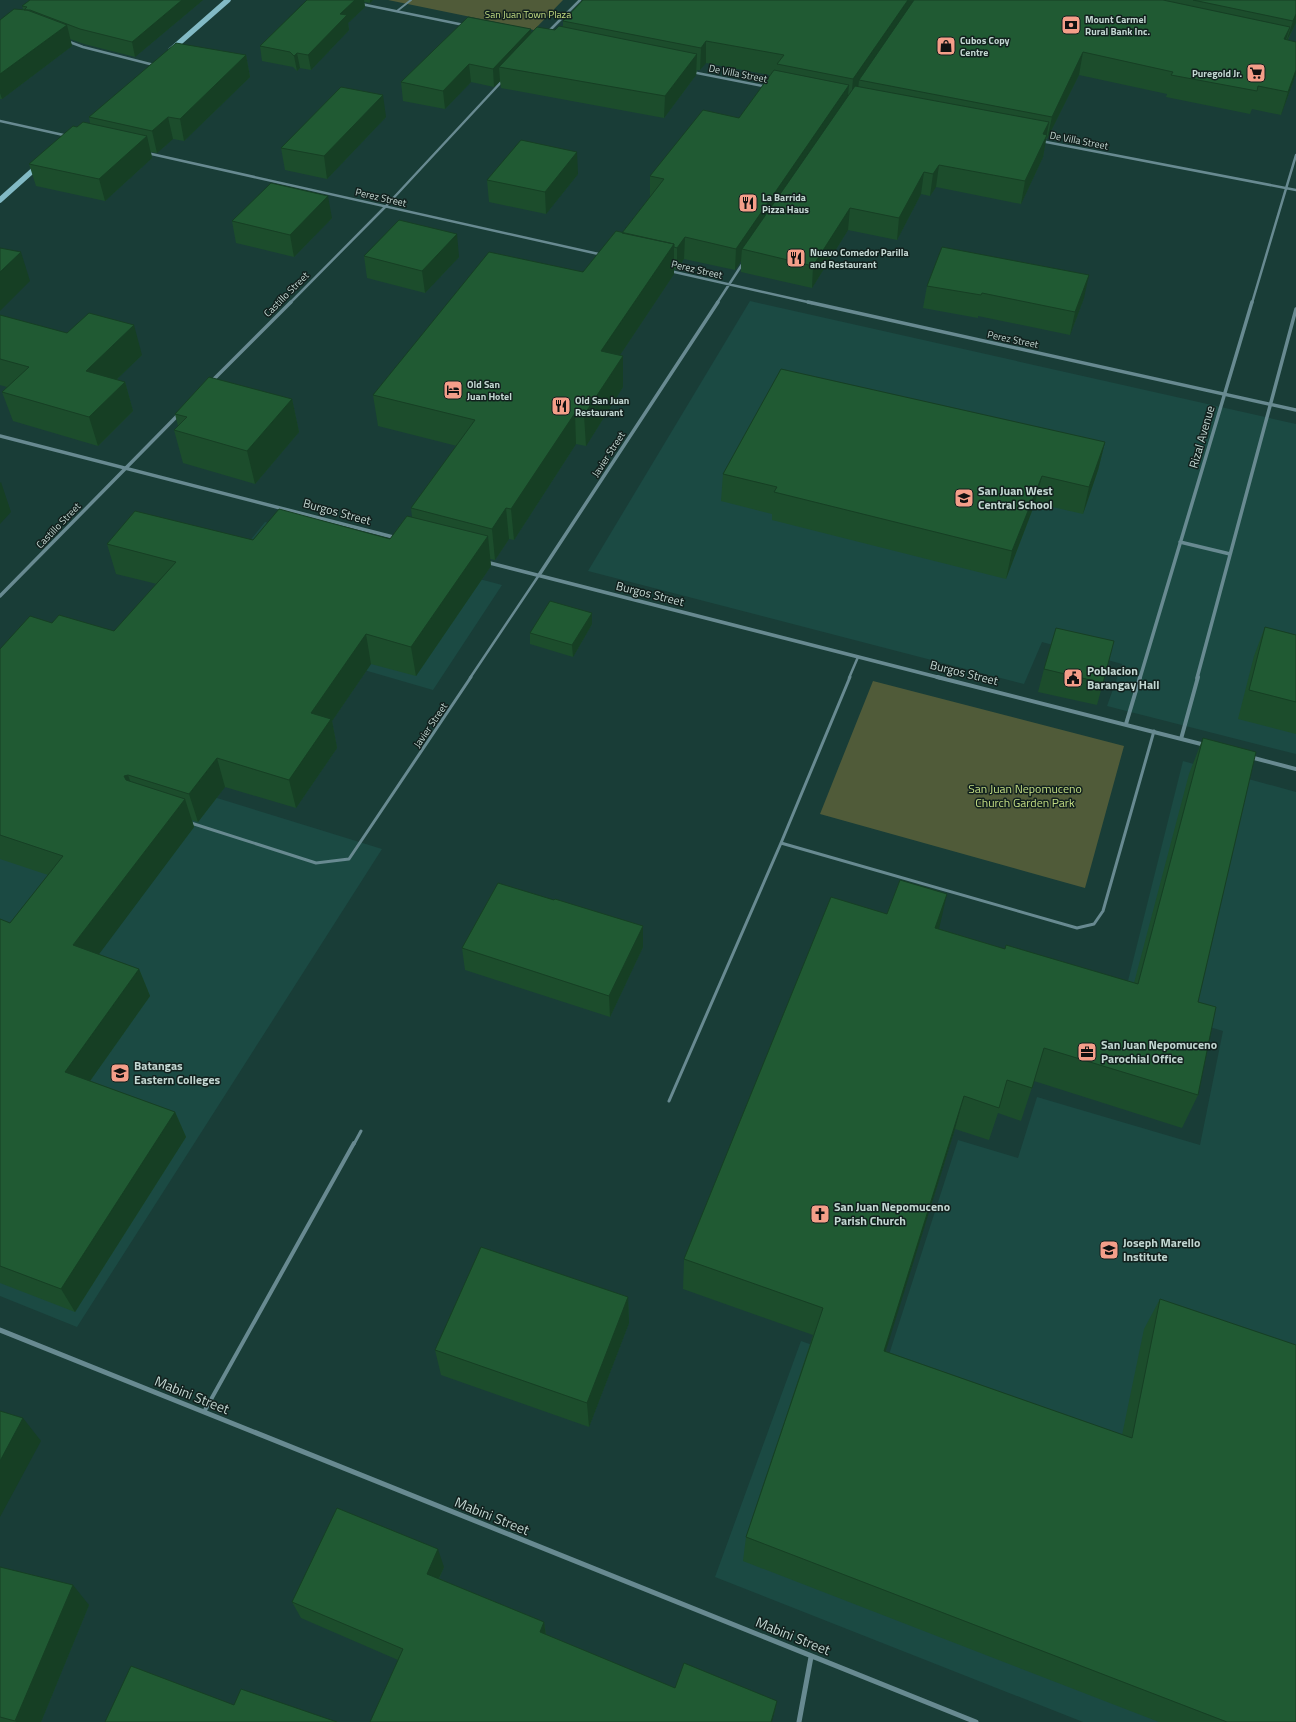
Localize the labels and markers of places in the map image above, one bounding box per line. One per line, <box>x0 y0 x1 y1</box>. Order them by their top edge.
place label: Mount Carmel Rural Bank Inc. <box>1085 12 1150 39</box>
bank icon: Mount Carmel Rural Bank Inc. <box>1060 14 1082 36</box>
place label: Cubos Copy Centre <box>960 33 1010 60</box>
shop icon: Cubos Copy Centre <box>935 35 957 57</box>
supermarket icon: Puregold Jr. <box>1245 62 1267 84</box>
place label: Puregold Jr. <box>1192 66 1242 81</box>
place label: La Barrida Pizza Haus <box>762 190 809 217</box>
restaurant icon: La Barrida Pizza Haus <box>737 192 759 214</box>
place label: Nuevo Comedor Parilla and Restaurant <box>810 245 909 272</box>
restaurant icon: Nuevo Comedor Parilla and Restaurant <box>785 247 807 269</box>
place label: Old San Juan Hotel <box>467 377 512 404</box>
hotel icon: Old San Juan Hotel <box>442 379 464 401</box>
place label: Old San Juan Restaurant <box>575 393 629 420</box>
restaurant icon: Old San Juan Restaurant <box>550 395 572 417</box>
place label: San Juan West Central School <box>978 481 1053 514</box>
school or university icon: San Juan West Central School <box>953 487 975 509</box>
place label: Poblacion Barangay Hall <box>1087 661 1160 694</box>
public building icon: Poblacion Barangay Hall <box>1062 667 1084 689</box>
place label: San Juan Nepomuceno Parochial Office <box>1101 1035 1217 1068</box>
office icon: San Juan Nepomuceno Parochial Office <box>1076 1041 1098 1063</box>
place label: Batangas Eastern Colleges <box>134 1056 221 1089</box>
school or university icon: Batangas Eastern Colleges <box>109 1062 131 1084</box>
place label: San Juan Nepomuceno Parish Church <box>834 1197 950 1230</box>
church icon: San Juan Nepomuceno Parish Church <box>809 1203 831 1225</box>
place label: Joseph Marello Institute <box>1123 1233 1200 1266</box>
school or university icon: Joseph Marello Institute <box>1098 1239 1120 1261</box>

